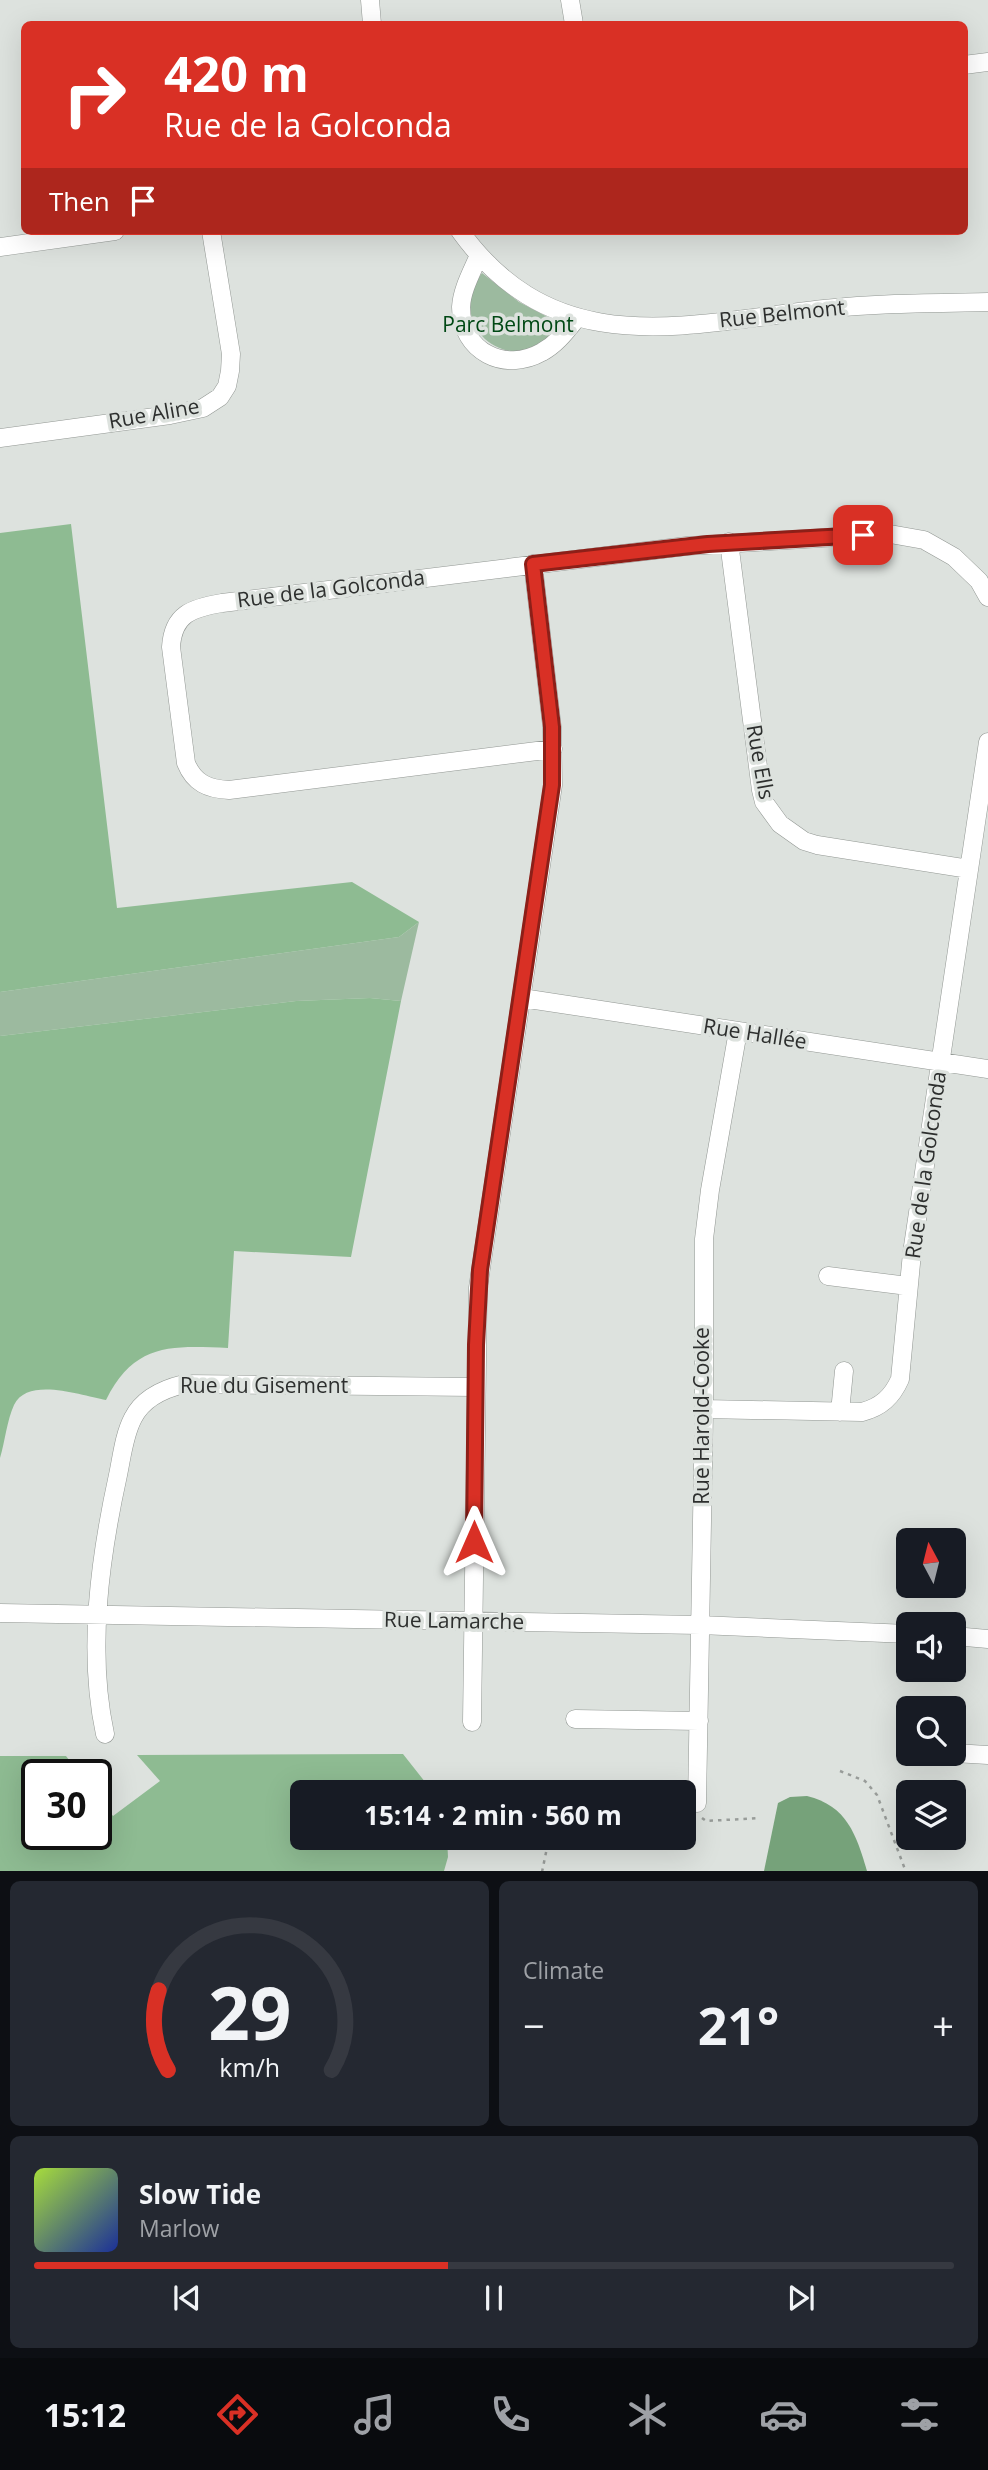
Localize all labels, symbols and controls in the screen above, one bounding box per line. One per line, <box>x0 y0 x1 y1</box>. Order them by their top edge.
text: 420 m <box>164 40 309 106</box>
icon: right <box>49 49 140 140</box>
text: Rue de la Golconda <box>164 103 452 146</box>
icon: arrive <box>124 182 162 220</box>
text: Then <box>49 183 110 219</box>
street label: Rue Belmont <box>718 292 846 334</box>
park label: Parc Belmont <box>442 310 574 338</box>
street label: Rue Aline <box>106 391 201 435</box>
pin <box>833 505 893 565</box>
icon: arrive <box>844 516 882 554</box>
street label: Rue de la Golconda <box>235 563 426 613</box>
street label: Rue Ells <box>741 722 781 801</box>
street label: Rue Hallée <box>701 1011 809 1055</box>
street label: Rue de la Golconda <box>898 1069 952 1260</box>
street label: Rue Harold-Cooke <box>687 1327 715 1505</box>
street label: Rue du Gisement <box>180 1371 348 1399</box>
position arrow <box>437 1505 511 1579</box>
north arrow <box>896 1528 966 1598</box>
map controls <box>896 1528 966 1850</box>
street label: Rue Lamarche <box>384 1605 524 1635</box>
button: sound <box>896 1612 966 1682</box>
button: search <box>896 1696 966 1766</box>
speed limit sign: 30 <box>21 1759 112 1850</box>
button: layers <box>896 1780 966 1850</box>
text: 15:14 · 2 min · 560 m <box>364 1797 622 1833</box>
text: Climate <box>523 1954 604 1986</box>
text: 29 <box>208 1962 291 2061</box>
text: 21° <box>698 1989 779 2060</box>
text: − <box>523 1999 545 2051</box>
text: + <box>932 1999 954 2051</box>
text: km/h <box>219 2049 280 2083</box>
text: Slow Tide <box>139 2176 261 2212</box>
text: Marlow <box>139 2212 219 2244</box>
icon: previous <box>168 2279 206 2317</box>
icon: pause <box>475 2279 513 2317</box>
icon: next <box>782 2279 820 2317</box>
icon: directions <box>213 2390 262 2439</box>
icon: music <box>350 2390 399 2439</box>
icon: phone <box>486 2390 535 2439</box>
icon: climate <box>623 2390 672 2439</box>
icon: car <box>759 2390 808 2439</box>
icon: filters <box>895 2390 944 2439</box>
text: 15:12 <box>44 2393 126 2436</box>

